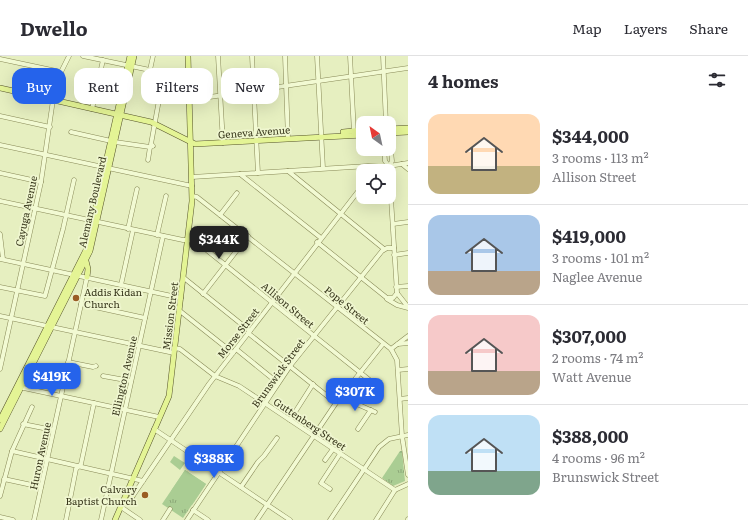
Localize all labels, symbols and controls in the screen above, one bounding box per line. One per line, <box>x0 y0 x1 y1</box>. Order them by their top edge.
text: Dwello <box>20 14 88 42</box>
text: Map <box>572 18 602 38</box>
text: Layers <box>624 18 667 38</box>
text: Share <box>689 18 728 38</box>
chip: Buy <box>12 68 66 104</box>
chip: Rent <box>74 68 133 104</box>
chip: Filters <box>141 68 213 104</box>
chip: New <box>221 68 279 104</box>
text: 4 homes <box>428 68 499 93</box>
icon: filters <box>706 69 728 91</box>
north arrow <box>356 116 396 156</box>
map controls <box>356 116 396 204</box>
street label: Geneva Avenue <box>217 121 291 142</box>
text: $344,000 <box>552 123 629 148</box>
icon: home <box>460 130 508 178</box>
text: 3 rooms · 113 m² <box>552 148 649 167</box>
street label: Alemany Boulevard <box>74 155 109 249</box>
button: locate <box>356 164 396 204</box>
text: Allison Street <box>552 167 636 186</box>
street label: Cayuga Avenue <box>11 174 40 248</box>
text: $419,000 <box>552 223 626 248</box>
pin: $344K <box>191 226 247 260</box>
text: $344K <box>199 229 239 248</box>
icon: home <box>460 231 508 279</box>
text: 3 rooms · 101 m² <box>552 248 649 267</box>
text: Naglee Avenue <box>552 267 642 286</box>
street label: Allison Street <box>259 278 318 331</box>
street label: Mission Street <box>158 281 181 351</box>
street label: Pope Street <box>322 282 373 327</box>
place label: Addis Kidan Church <box>84 284 143 311</box>
marker: Addis Kidan Church <box>71 293 81 303</box>
street label: Morse Street <box>213 304 262 361</box>
text: $307,000 <box>552 323 626 348</box>
icon: home <box>460 331 508 379</box>
street label: Ellington Avenue <box>107 334 140 418</box>
street label: Brunswick Street <box>247 335 308 410</box>
text: 2 rooms · 74 m² <box>552 348 643 367</box>
pin: $419K <box>24 363 80 397</box>
text: $419K <box>33 366 71 385</box>
text: Watt Avenue <box>552 367 631 386</box>
pin: $307K <box>327 378 383 412</box>
text: $307K <box>335 381 375 400</box>
street label: Guttenberg Street <box>271 394 350 454</box>
street label: Huron Avenue <box>25 421 54 491</box>
text: $388,000 <box>552 423 629 448</box>
icon: home <box>460 431 508 479</box>
pin: $388K <box>186 445 242 479</box>
text: $388K <box>194 448 234 467</box>
text: 4 rooms · 96 m² <box>552 448 645 467</box>
text: Brunswick Street <box>552 467 659 486</box>
place label: Calvary Baptist Church <box>65 481 137 508</box>
marker: Calvary Baptist Church <box>140 490 150 500</box>

